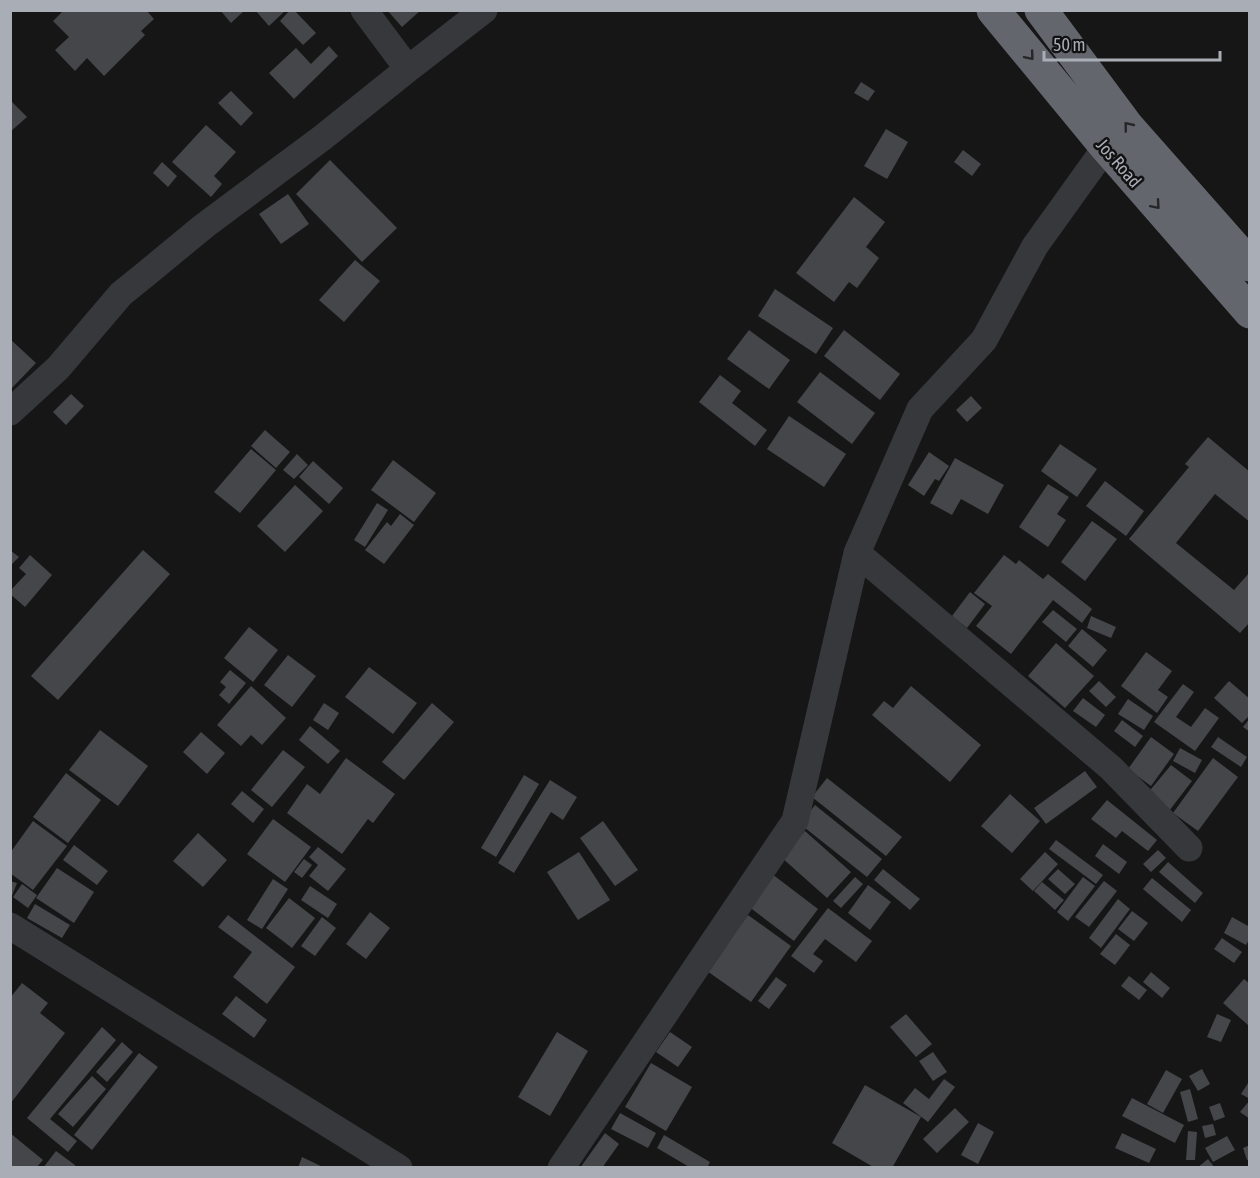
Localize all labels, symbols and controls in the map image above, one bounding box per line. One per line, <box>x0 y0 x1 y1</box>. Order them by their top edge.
scale bar <box>1044 24 1220 62</box>
text: 50 m <box>1053 34 1085 55</box>
one-way arrow <box>1022 49 1033 60</box>
one-way arrow <box>1125 122 1136 133</box>
street label: Jos Road <box>1092 134 1146 192</box>
one-way arrow <box>1149 198 1160 209</box>

